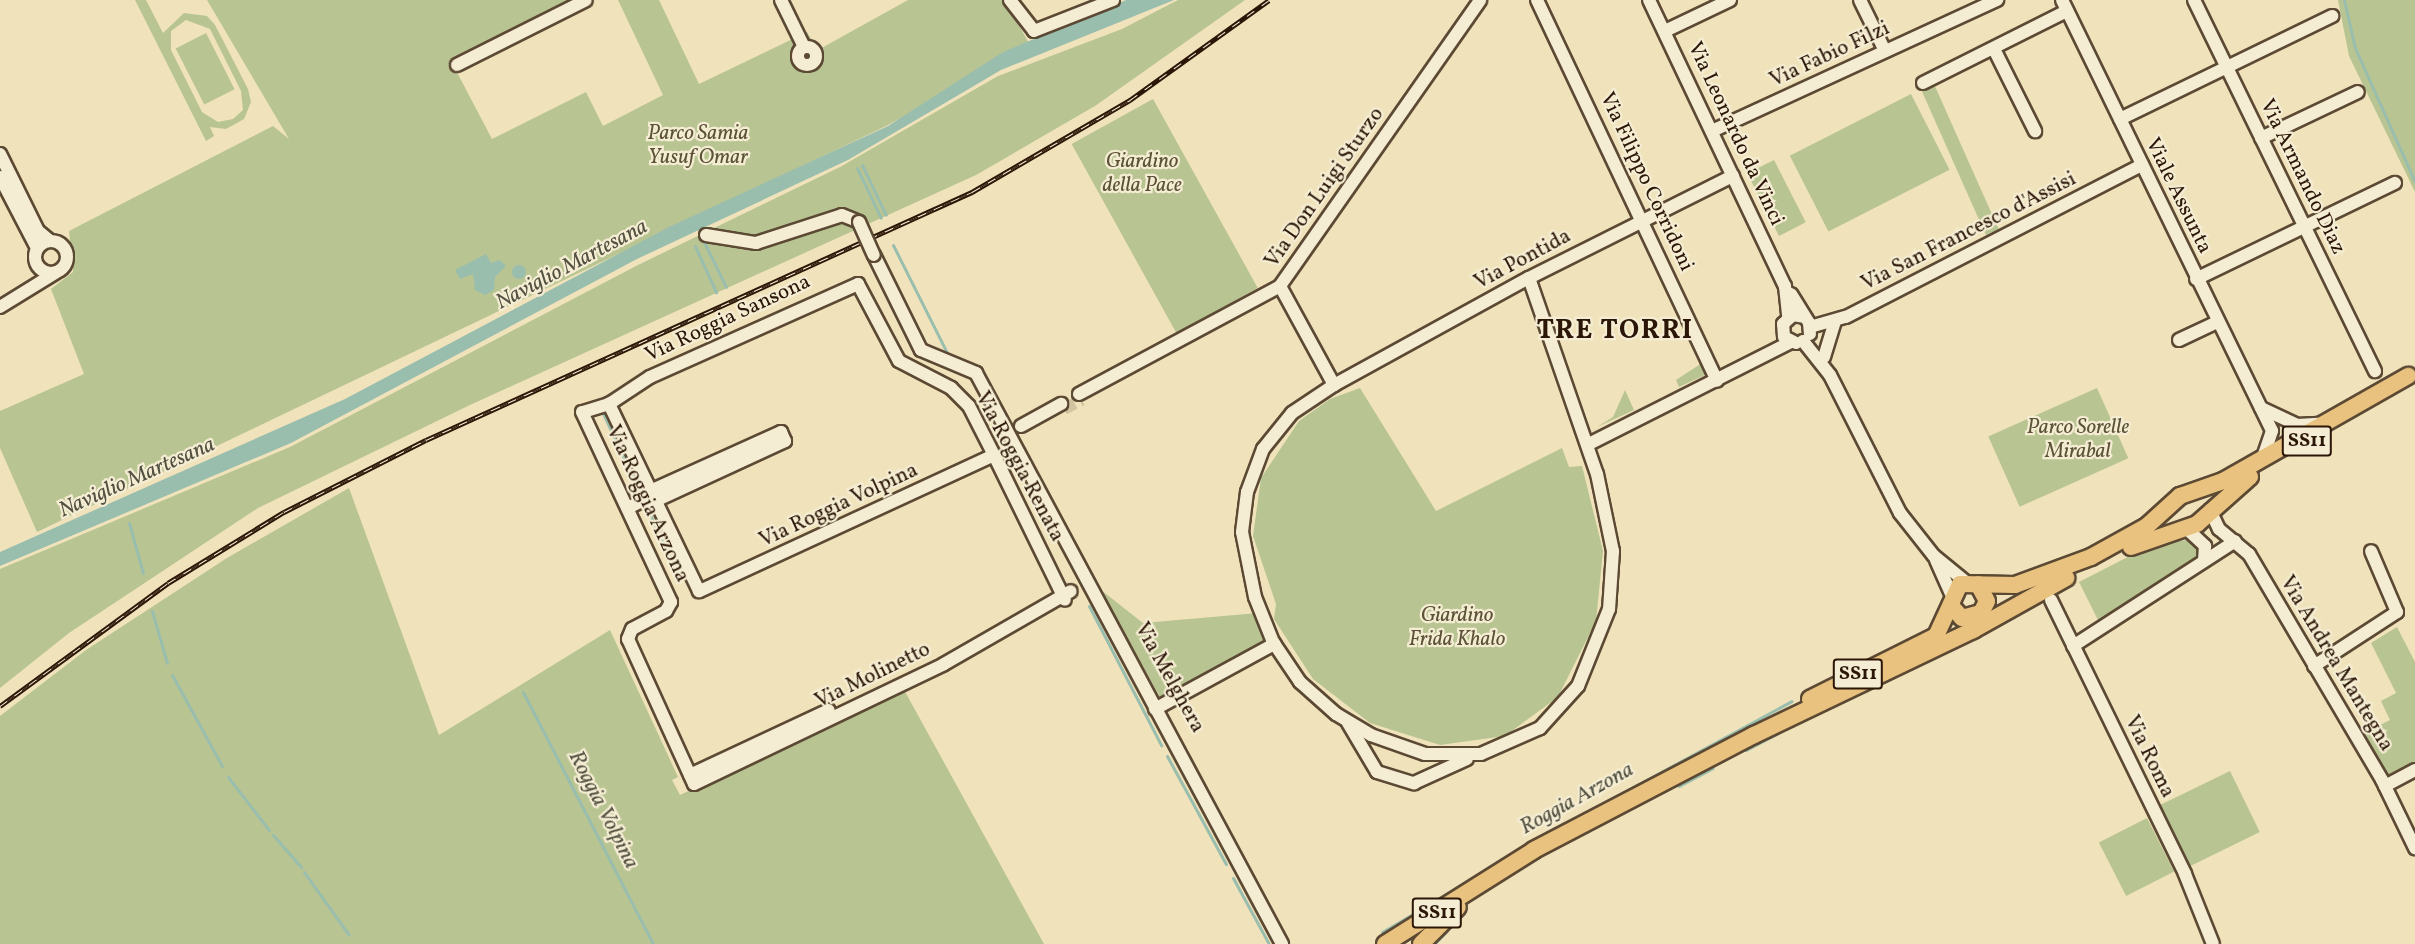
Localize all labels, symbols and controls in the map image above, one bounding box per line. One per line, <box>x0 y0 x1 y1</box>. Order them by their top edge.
street label: Via Fabio Filzi <box>1766 16 1894 94</box>
street label: Via Leonardo da Vinci <box>1681 38 1789 230</box>
street label: Via Filippo Corridoni <box>1593 89 1699 275</box>
street label: Via Armando Diaz <box>2254 95 2350 259</box>
street label: Via Don Luigi Sturzo <box>1260 103 1390 273</box>
park label: Parco Samia Yusuf Omar <box>648 121 748 171</box>
street label: Viale Assunta <box>2139 134 2217 258</box>
park label: Giardino della Pace <box>1102 149 1182 199</box>
street label: Via San Francesco d'Assisi <box>1857 167 2081 297</box>
water label: Naviglio Martesana <box>492 214 652 316</box>
street label: Via Pontida <box>1470 224 1576 296</box>
street label: Via Roggia Sansona <box>641 270 815 368</box>
district label: TRE TORRI <box>1536 316 1694 348</box>
street label: Via Roggia Renata <box>969 388 1069 546</box>
park label: Parco Sorelle Mirabal <box>2027 415 2129 465</box>
street label: Via Roggia Arzona <box>600 422 694 586</box>
road number: SS11 <box>2282 424 2332 458</box>
water label: Naviglio Martesana <box>55 432 219 524</box>
street label: Via Roggia Volpina <box>755 458 923 554</box>
street label: Via Andrea Mantegna <box>2274 572 2398 756</box>
park label: Giardino Frida Khalo <box>1409 603 1505 653</box>
street label: Via Melghera <box>1128 618 1210 738</box>
street label: Via Molinetto <box>811 637 935 715</box>
road number: SS11 <box>1832 657 1884 691</box>
street label: Via Roma <box>2118 712 2180 802</box>
water label: Roggia Volpina <box>562 747 644 873</box>
water label: Roggia Arzona <box>1516 757 1638 841</box>
road number: SS11 <box>1412 896 1462 930</box>

